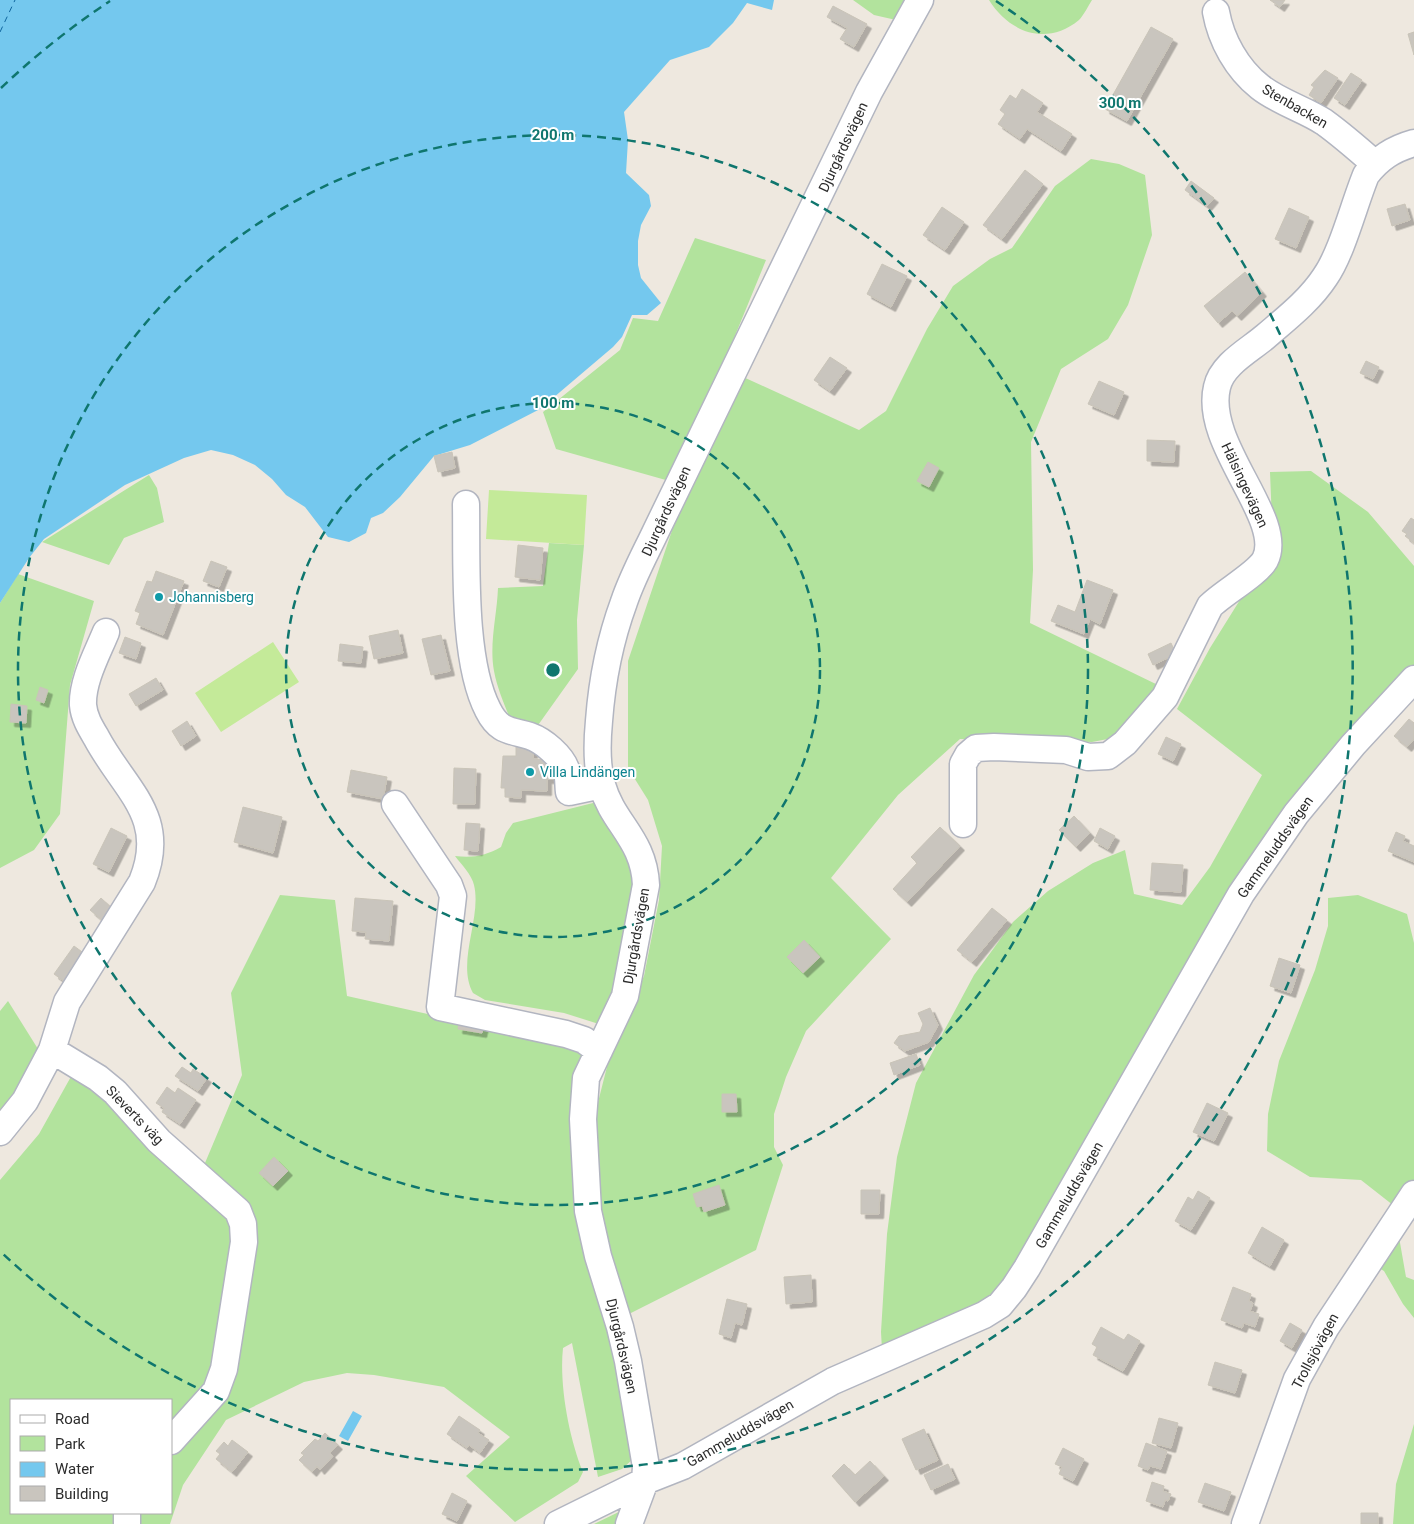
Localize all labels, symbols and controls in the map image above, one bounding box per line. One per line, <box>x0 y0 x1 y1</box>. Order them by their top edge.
street label: Stenbacken <box>1259 81 1331 131</box>
text: 300 m <box>1099 94 1141 112</box>
street label: Djurgårdsvägen <box>815 99 871 195</box>
text: 200 m <box>532 126 574 144</box>
text: 100 m <box>532 394 574 412</box>
street label: Hälsingevägen <box>1218 440 1272 530</box>
street label: Djurgårdsvägen <box>638 463 694 559</box>
place label: Johannisberg <box>169 589 254 605</box>
marker: Johannisberg <box>153 591 165 603</box>
centre of rings <box>544 661 562 679</box>
place label: Villa Lindängen <box>540 764 635 780</box>
marker: Villa Lindängen <box>524 766 536 778</box>
street label: Gammeluddsvägen <box>1234 793 1316 901</box>
street label: Djurgårdsvägen <box>620 887 652 985</box>
street label: Sieverts väg <box>103 1082 167 1148</box>
street label: Gammeluddsvägen <box>1032 1139 1106 1251</box>
street label: Djurgårdsvägen <box>603 1297 641 1395</box>
street label: Trollsjövägen <box>1288 1311 1342 1391</box>
street label: Gammeluddsvägen <box>684 1396 796 1470</box>
legend <box>10 1399 172 1514</box>
text: Road <box>55 1410 89 1428</box>
text: Park <box>55 1435 86 1453</box>
text: Water <box>55 1460 94 1478</box>
text: Building <box>55 1485 109 1503</box>

